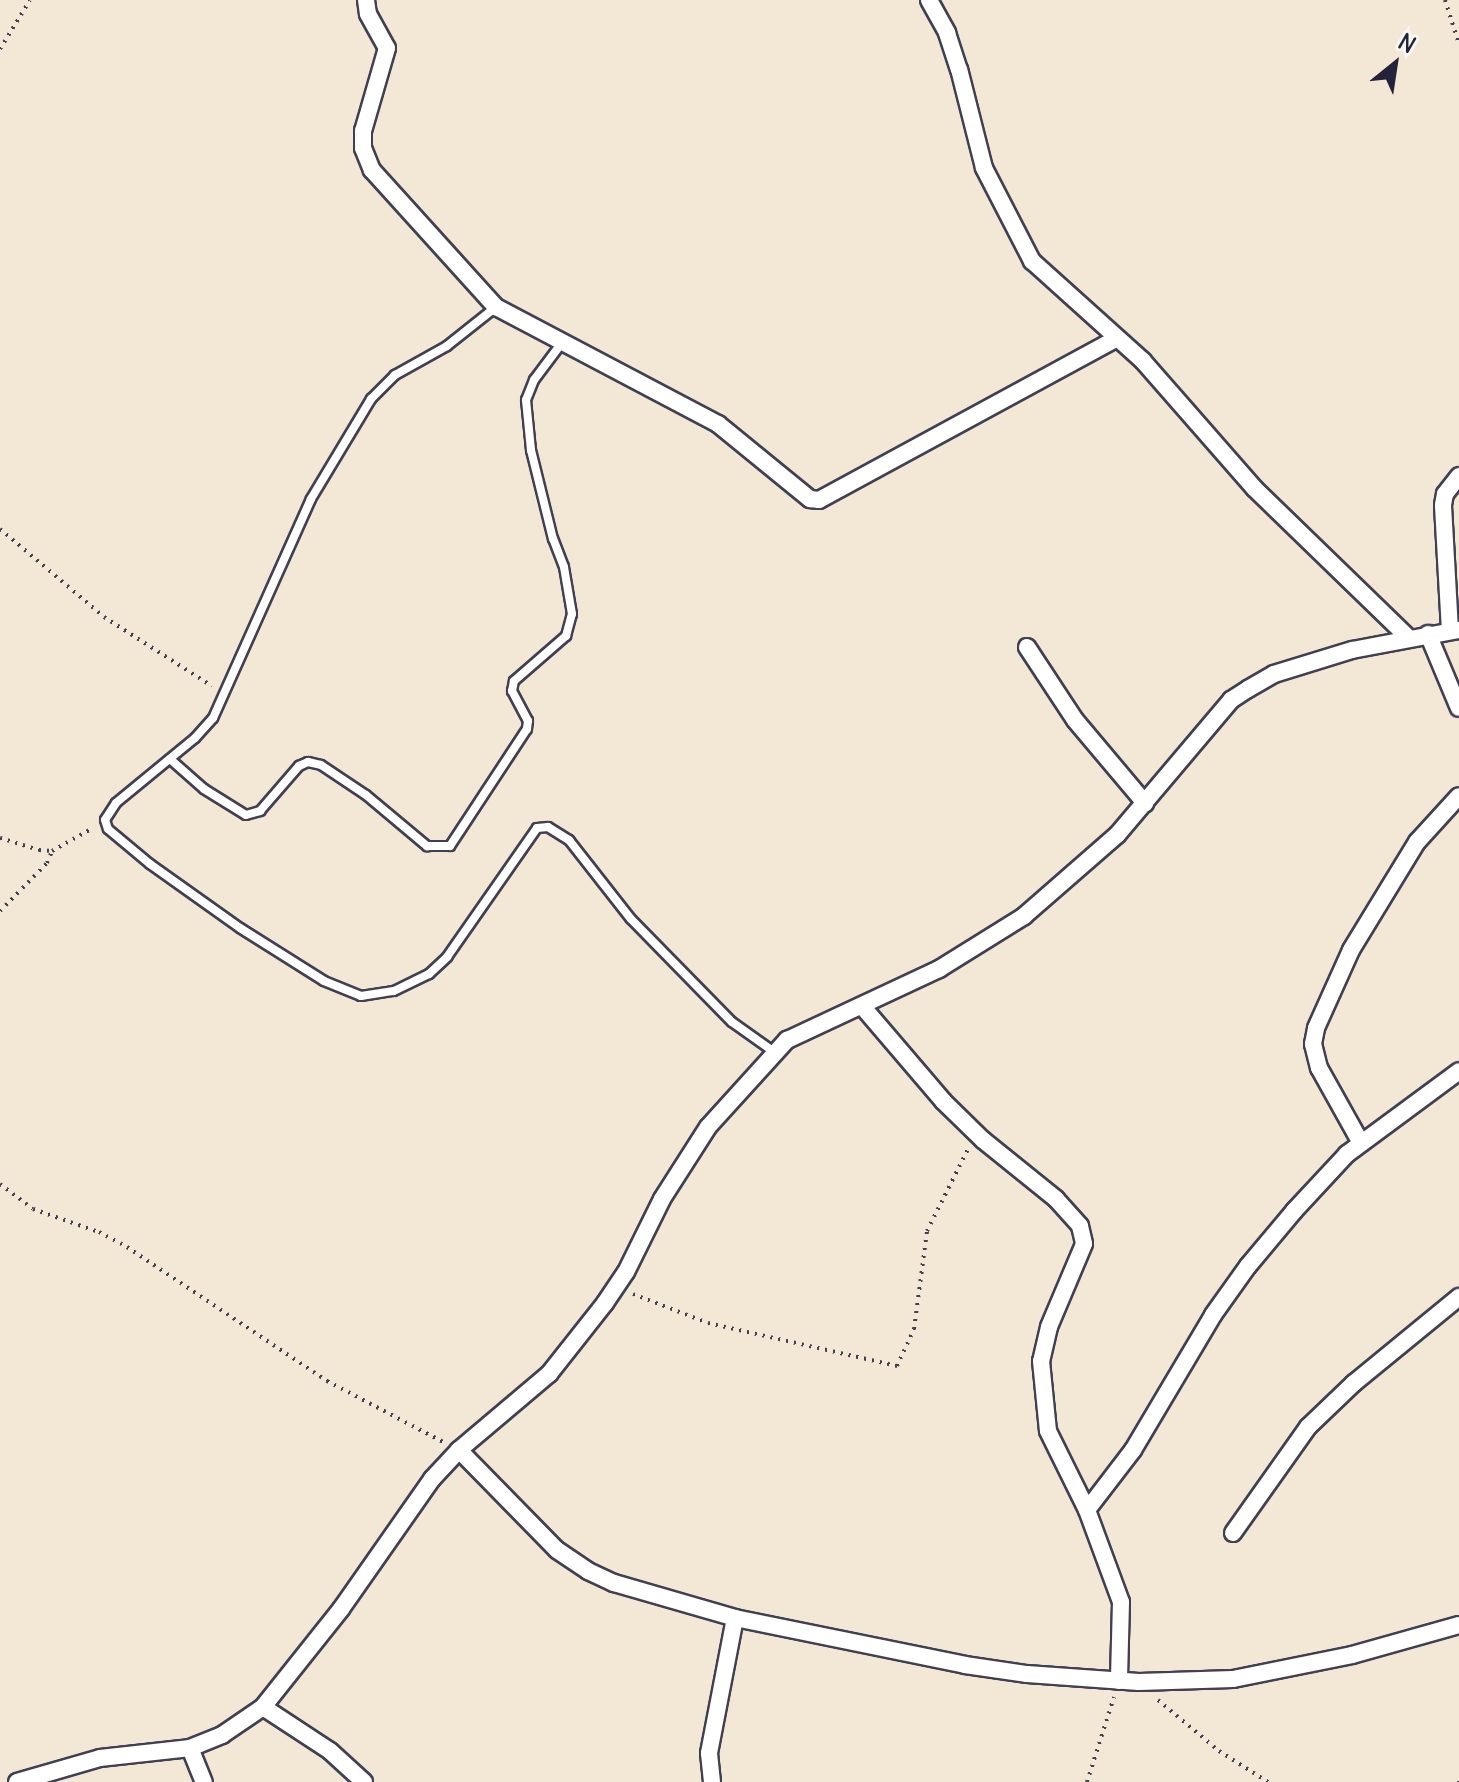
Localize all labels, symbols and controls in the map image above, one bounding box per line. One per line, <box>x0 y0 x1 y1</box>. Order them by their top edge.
north arrow <box>1355 24 1435 104</box>
text: N <box>1393 27 1421 59</box>

